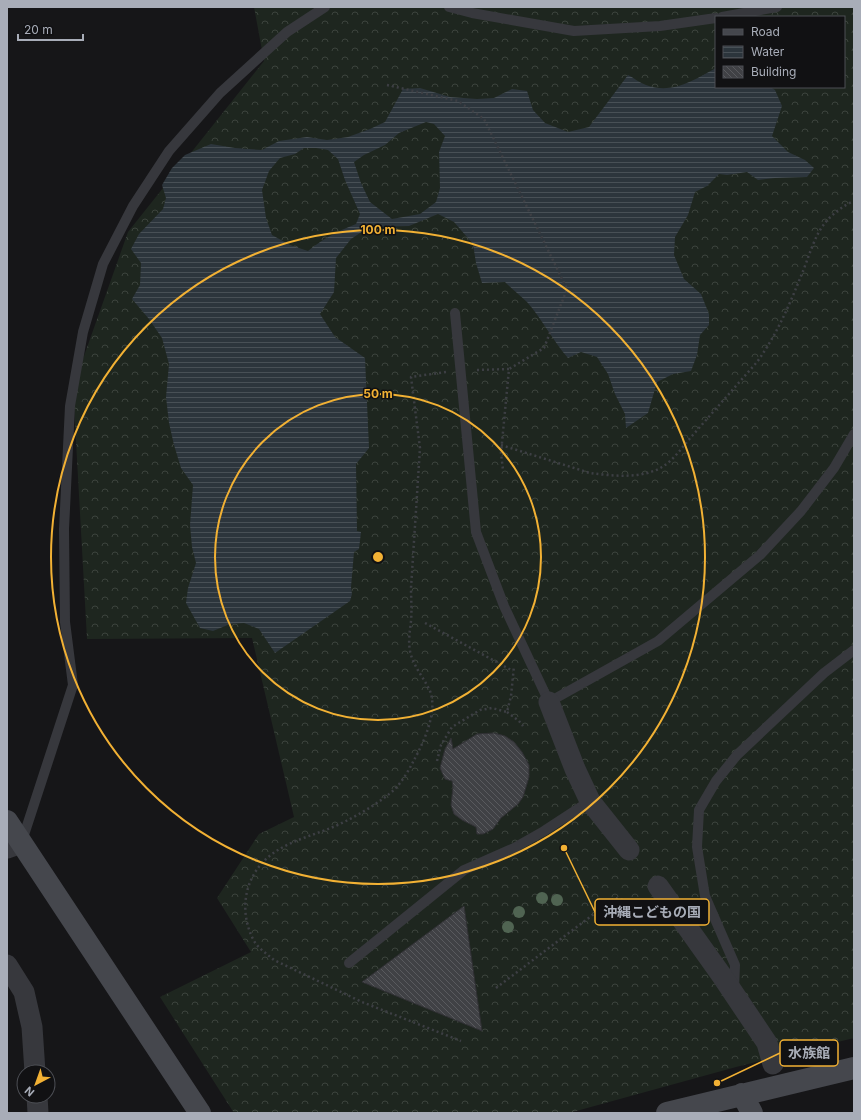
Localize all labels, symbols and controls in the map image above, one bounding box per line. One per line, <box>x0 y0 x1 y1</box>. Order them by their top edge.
scale bar <box>18 16 83 42</box>
legend <box>715 16 845 88</box>
text: 20 m <box>24 22 53 37</box>
text: Road <box>751 24 780 39</box>
text: Water <box>751 44 785 59</box>
text: Building <box>751 64 796 79</box>
text: 100 m <box>360 222 396 237</box>
text: 50 m <box>363 386 393 401</box>
centre of rings <box>371 550 385 564</box>
callout: 沖縄こどもの国 <box>595 899 709 925</box>
text: 沖縄こどもの国 <box>603 903 701 920</box>
callout: 水族館 <box>780 1040 838 1066</box>
text: 水族館 <box>788 1044 830 1061</box>
north arrow <box>16 1064 56 1104</box>
text: N <box>22 1084 37 1100</box>

